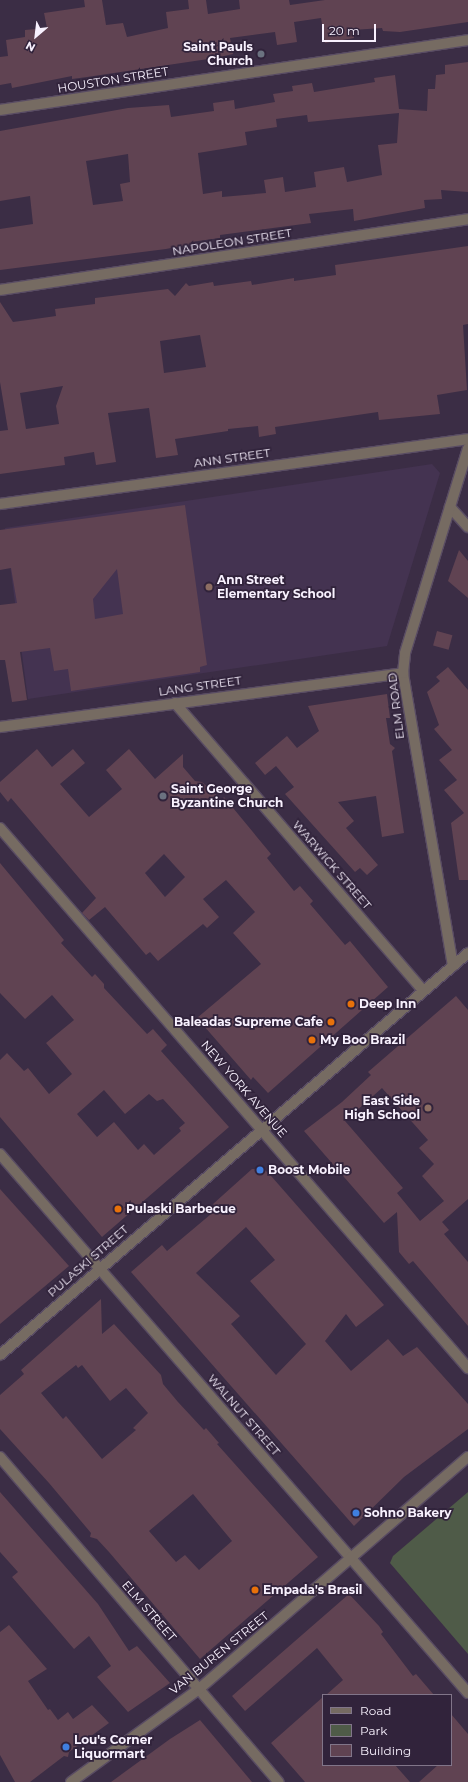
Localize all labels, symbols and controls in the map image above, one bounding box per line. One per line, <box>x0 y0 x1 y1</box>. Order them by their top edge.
north arrow <box>16 16 56 56</box>
scale bar <box>324 16 378 42</box>
text: 20 m <box>329 23 360 38</box>
text: N <box>23 38 38 55</box>
place label: Saint Pauls Church <box>183 40 253 68</box>
marker: Saint Pauls Church <box>256 49 266 59</box>
street label: HOUSTON STREET <box>57 64 169 96</box>
street label: NAPOLEON STREET <box>171 225 293 259</box>
street label: ANN STREET <box>193 446 271 470</box>
place label: Ann Street Elementary School <box>217 573 335 601</box>
marker: Ann Street Elementary School <box>204 582 214 592</box>
street label: ELM ROAD <box>385 672 407 740</box>
street label: LANG STREET <box>158 673 242 699</box>
place label: Saint George Byzantine Church <box>171 782 283 810</box>
marker: Saint George Byzantine Church <box>158 791 168 801</box>
street label: WARWICK STREET <box>290 818 374 912</box>
place label: Deep Inn <box>359 997 416 1011</box>
marker: Deep Inn <box>346 999 356 1009</box>
place label: Baleadas Supreme Cafe <box>174 1015 323 1029</box>
marker: Baleadas Supreme Cafe <box>326 1017 336 1027</box>
place label: My Boo Brazil <box>320 1033 405 1047</box>
marker: My Boo Brazil <box>307 1035 317 1045</box>
street label: NEW YORK AVENUE <box>198 1038 290 1140</box>
place label: East Side High School <box>344 1094 420 1122</box>
marker: East Side High School <box>423 1103 433 1113</box>
place label: Boost Mobile <box>268 1163 350 1177</box>
marker: Boost Mobile <box>255 1165 265 1175</box>
place label: Pulaski Barbecue <box>126 1202 236 1216</box>
marker: Pulaski Barbecue <box>113 1204 123 1214</box>
street label: PULASKI STREET <box>45 1222 131 1300</box>
street label: WALNUT STREET <box>205 1371 283 1459</box>
place label: Sohno Bakery <box>364 1506 451 1520</box>
marker: Sohno Bakery <box>351 1508 361 1518</box>
street label: ELM STREET <box>119 1578 179 1644</box>
place label: Empada's Brasil <box>263 1583 362 1597</box>
marker: Empada's Brasil <box>250 1585 260 1595</box>
street label: VAN BUREN STREET <box>167 1609 271 1697</box>
legend <box>322 1694 452 1766</box>
text: Road <box>360 1703 391 1718</box>
text: Park <box>360 1723 387 1738</box>
place label: Lou's Corner Liquormart <box>74 1733 152 1761</box>
marker: Lou's Corner Liquormart <box>61 1742 71 1752</box>
text: Building <box>360 1743 411 1758</box>

